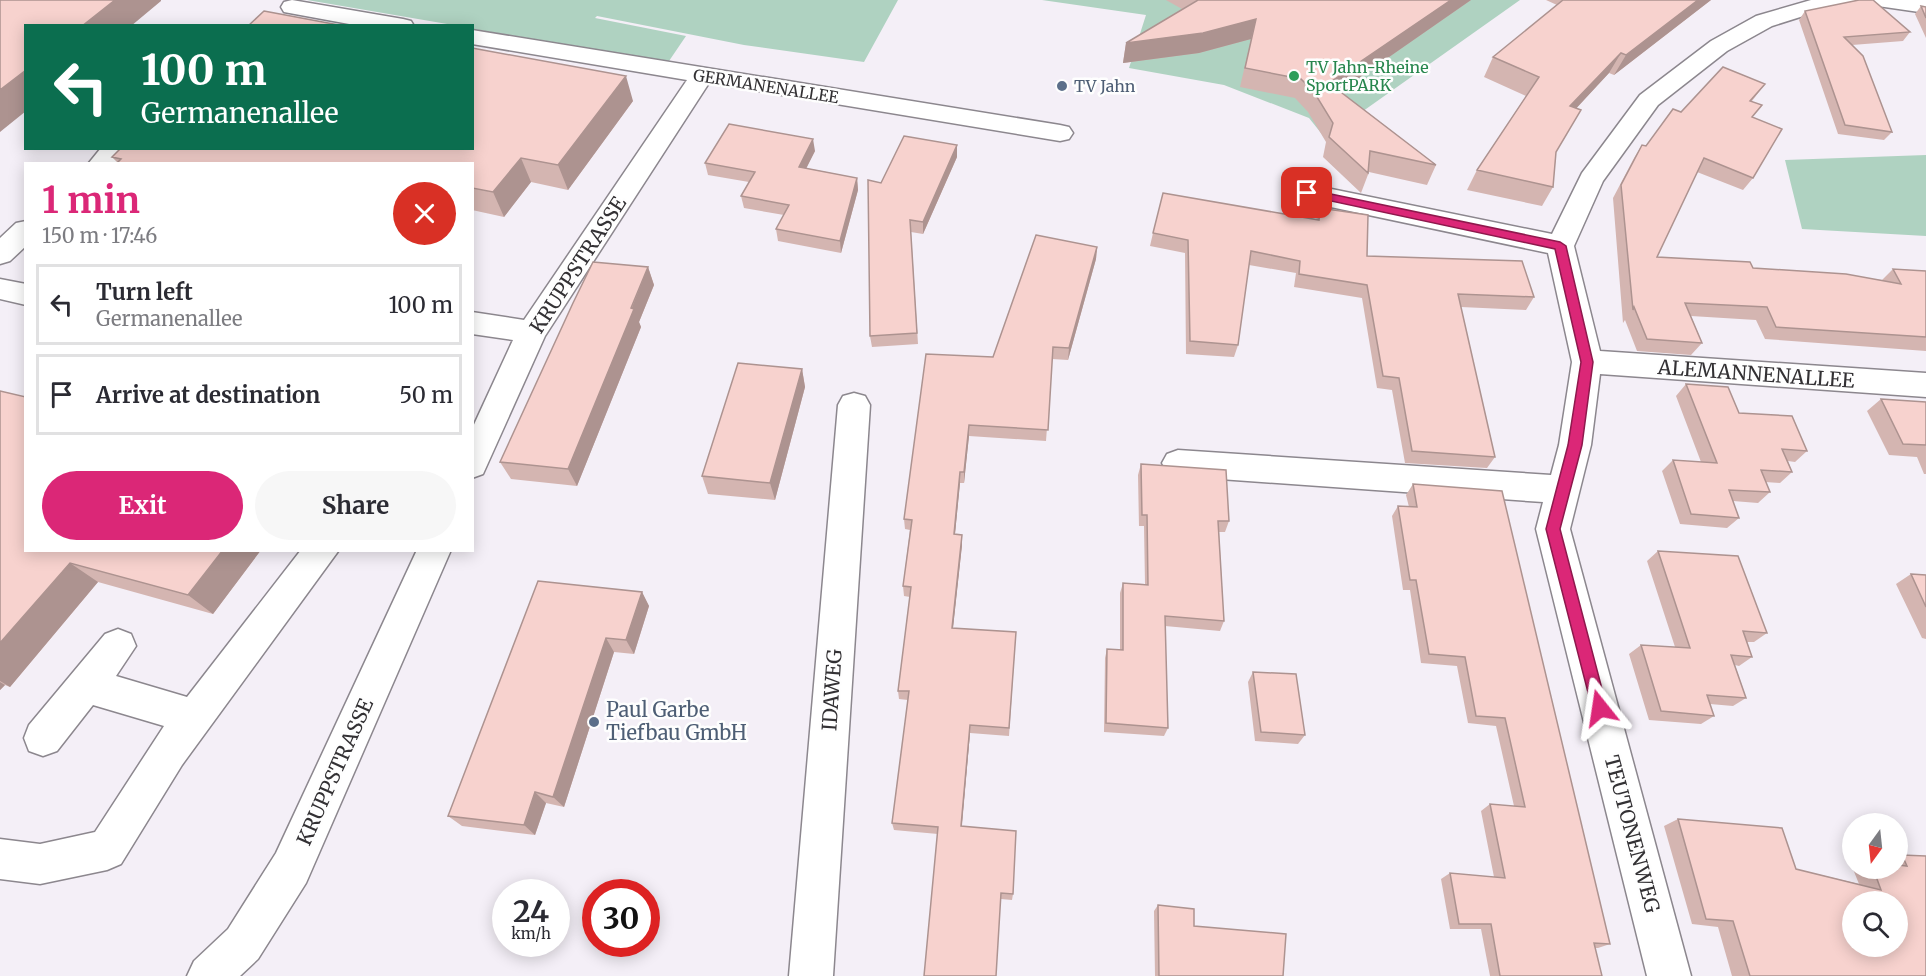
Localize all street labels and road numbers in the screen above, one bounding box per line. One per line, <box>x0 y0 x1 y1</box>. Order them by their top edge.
street label: GERMANENALLEE <box>692 65 841 107</box>
street label: KRUPPSTRASSE <box>524 191 631 338</box>
street label: ALEMANNENALLEE <box>1656 354 1856 393</box>
street label: IDAWEG <box>816 648 847 732</box>
street label: KRUPPSTRASSE <box>291 694 378 849</box>
street label: TEUTONENWEG <box>1599 752 1666 916</box>

